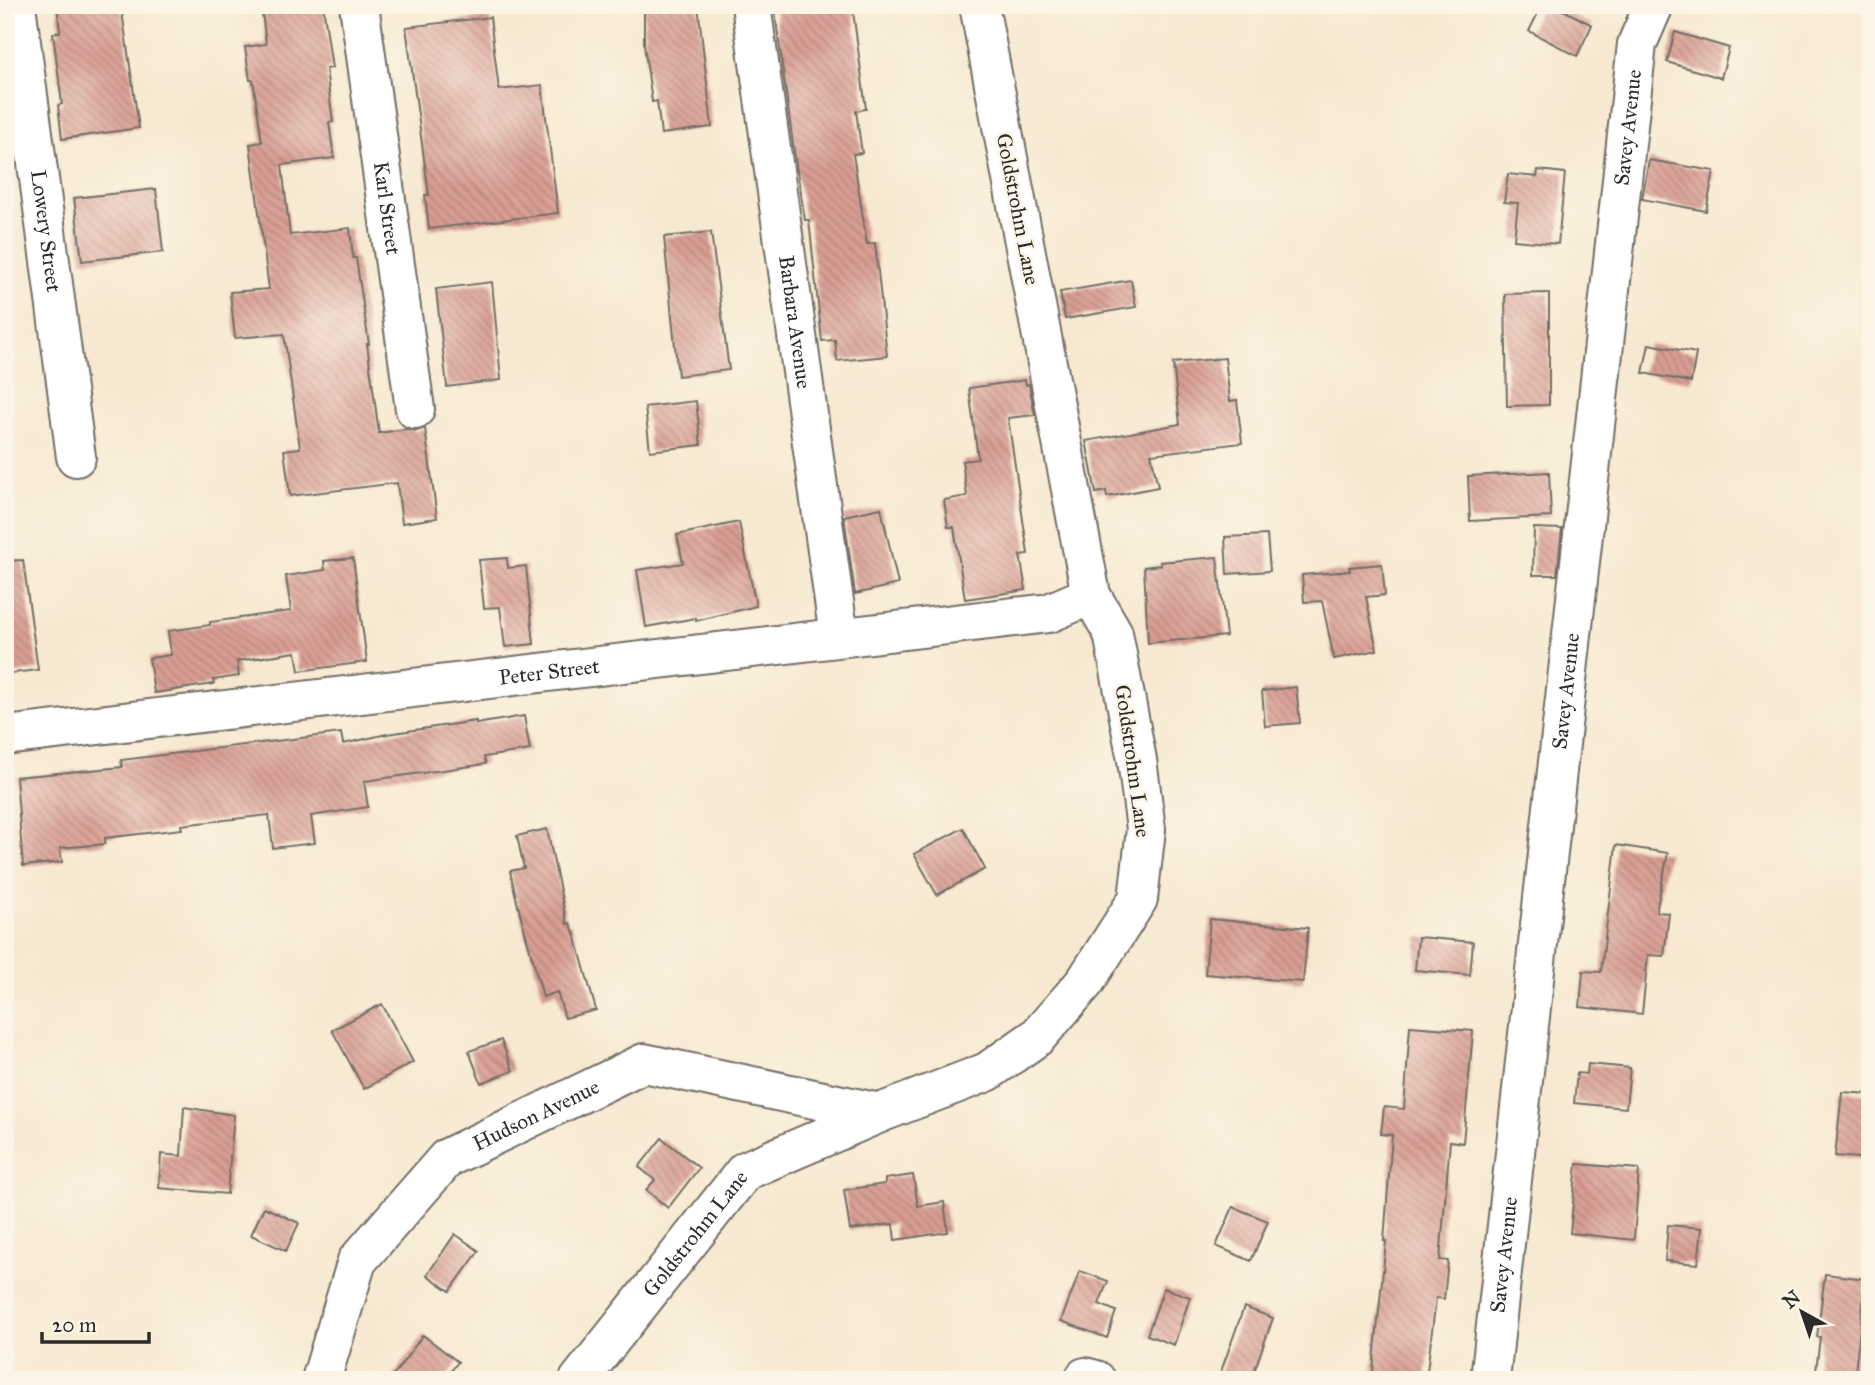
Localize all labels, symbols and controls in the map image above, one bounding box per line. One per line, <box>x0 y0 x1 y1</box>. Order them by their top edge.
street label: Savey Avenue <box>1609 68 1647 187</box>
street label: Goldstrohm Lane <box>991 131 1046 287</box>
street label: Karl Street <box>368 160 407 257</box>
street label: Lowery Street <box>25 168 67 294</box>
street label: Barbara Avenue <box>773 254 817 390</box>
street label: Savey Avenue <box>1546 631 1585 751</box>
street label: Peter Street <box>498 653 602 691</box>
street label: Goldstrohm Lane <box>1109 683 1157 839</box>
street label: Hudson Avenue <box>469 1073 604 1157</box>
street label: Goldstrohm Lane <box>637 1165 754 1302</box>
street label: Savey Avenue <box>1484 1195 1523 1314</box>
north arrow <box>1766 1276 1836 1346</box>
text: N <box>1778 1285 1805 1313</box>
scale bar <box>42 1301 149 1345</box>
text: 20 m <box>52 1312 97 1338</box>

